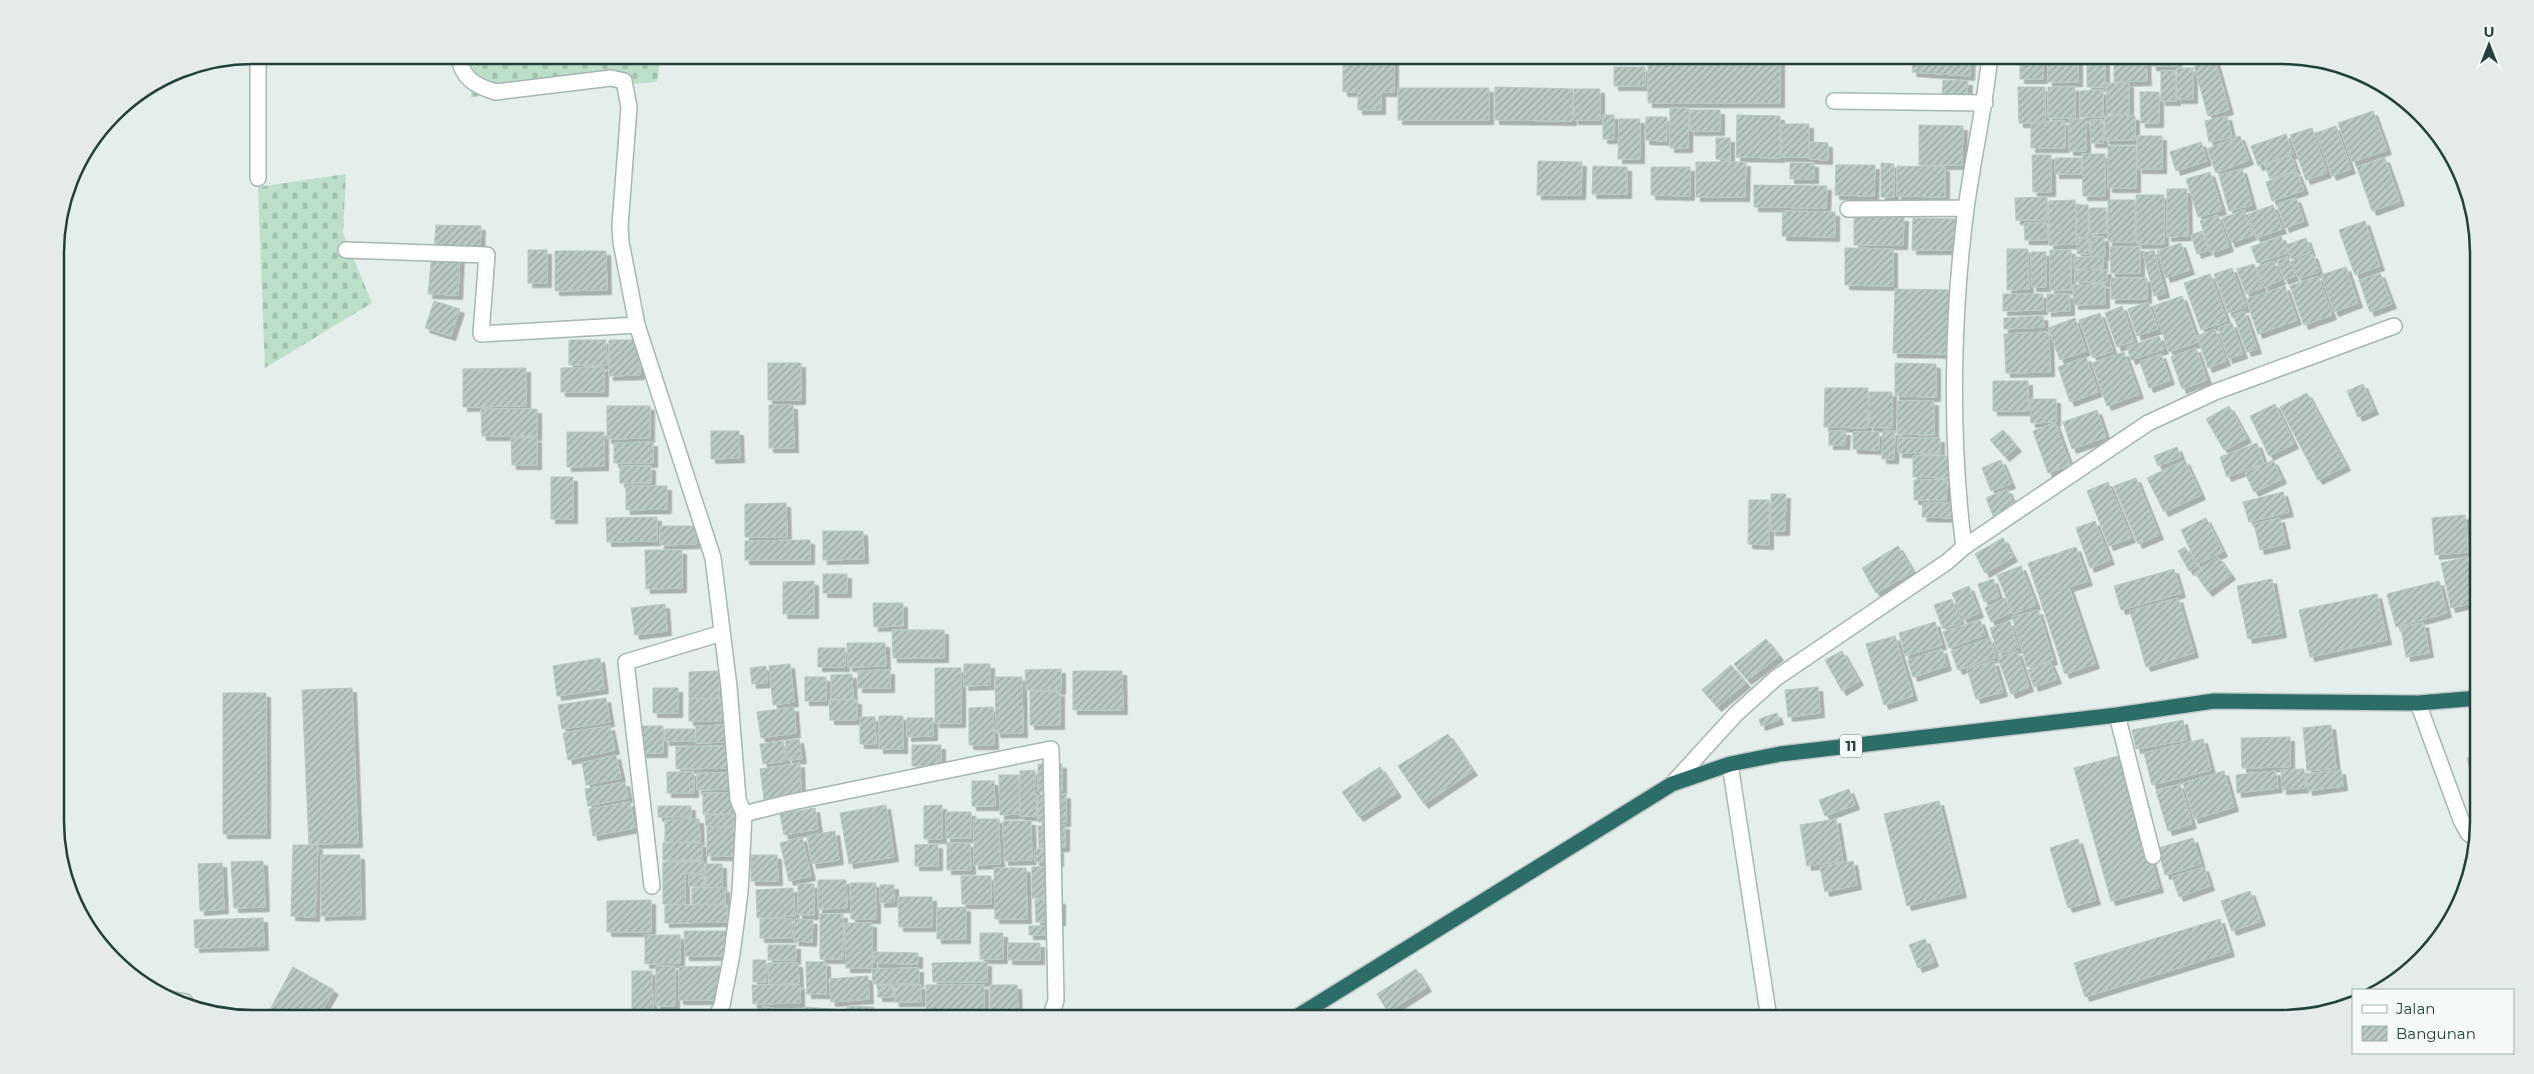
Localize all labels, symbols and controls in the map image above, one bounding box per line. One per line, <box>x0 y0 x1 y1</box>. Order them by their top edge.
north arrow <box>2464 20 2514 70</box>
text: U <box>2483 23 2495 41</box>
road number: 11 <box>1840 734 1862 758</box>
legend <box>2352 989 2514 1054</box>
text: Jalan <box>2395 999 2435 1018</box>
text: Bangunan <box>2396 1024 2476 1043</box>

